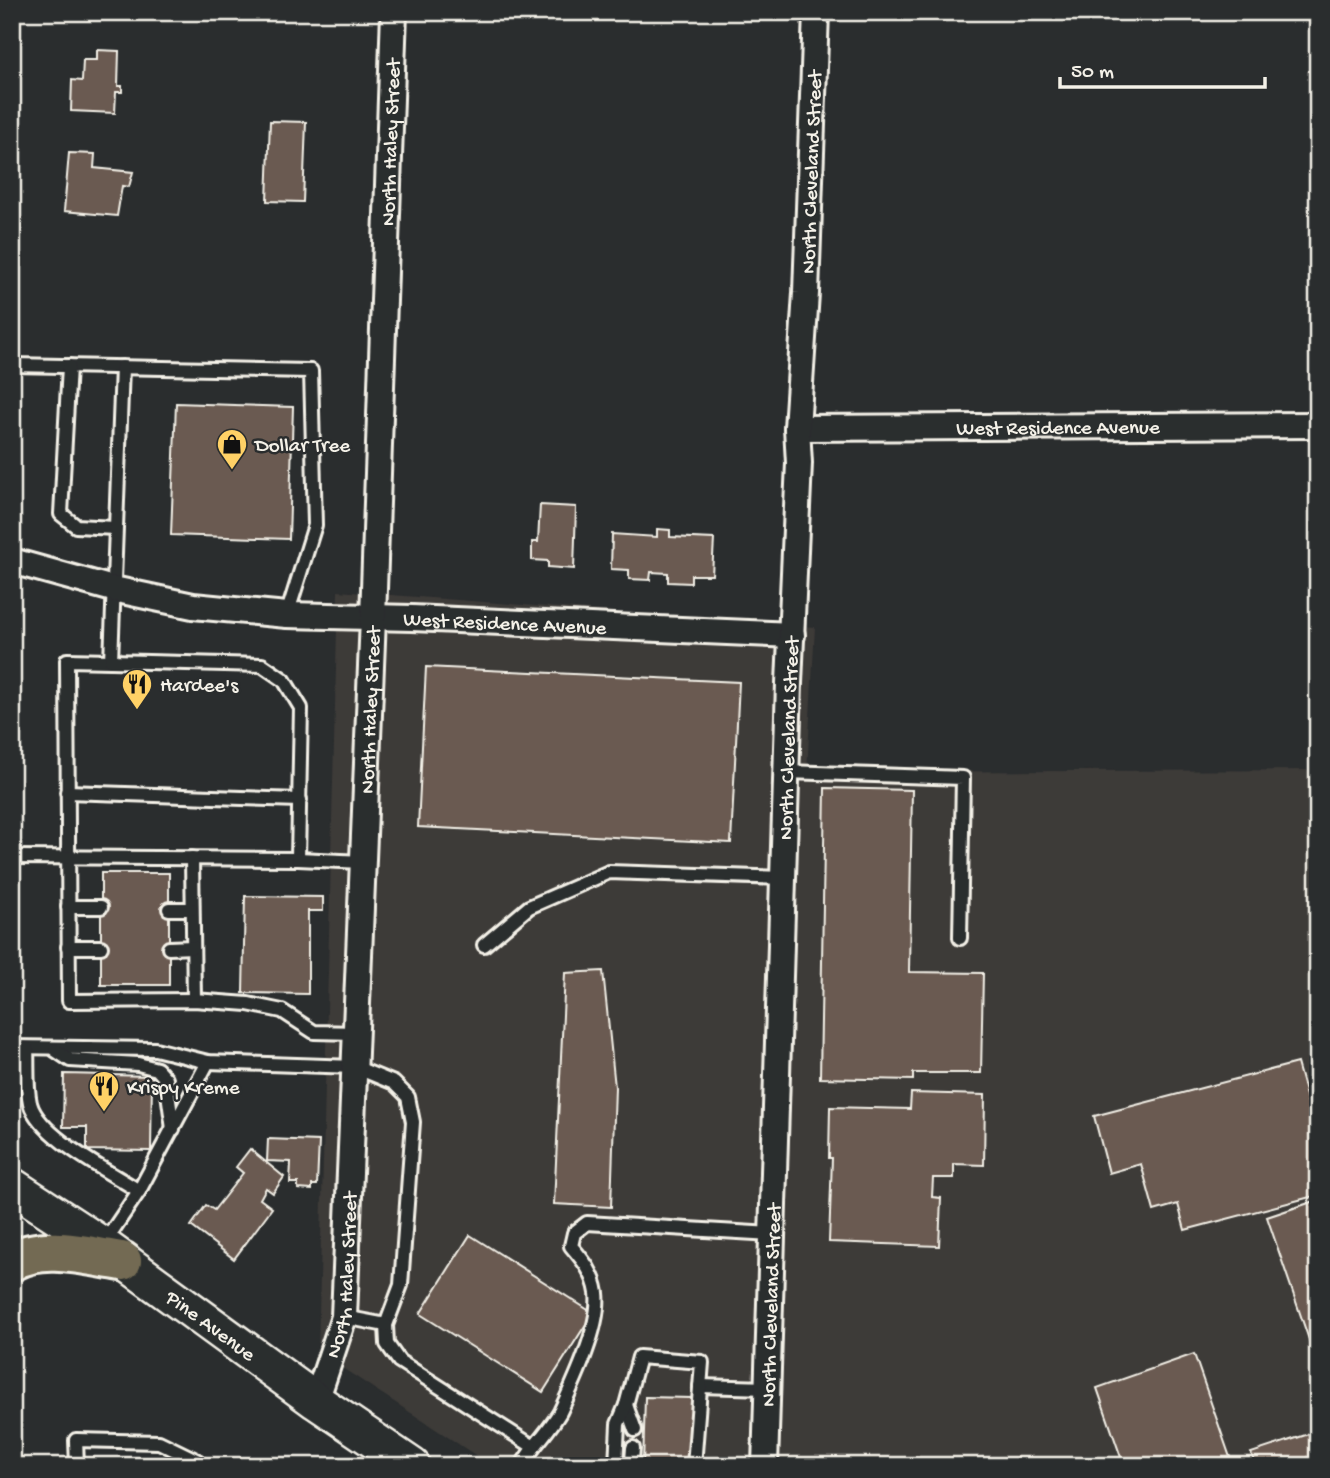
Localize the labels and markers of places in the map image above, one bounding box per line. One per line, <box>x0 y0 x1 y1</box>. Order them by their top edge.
shop icon: Dollar Tree <box>215 427 249 471</box>
place label: Dollar Tree <box>253 435 351 460</box>
restaurant icon: Hardee's <box>120 667 154 711</box>
place label: Hardee's <box>160 675 239 700</box>
restaurant icon: Krispy Kreme <box>87 1069 121 1113</box>
place label: Krispy Kreme <box>127 1077 241 1102</box>

